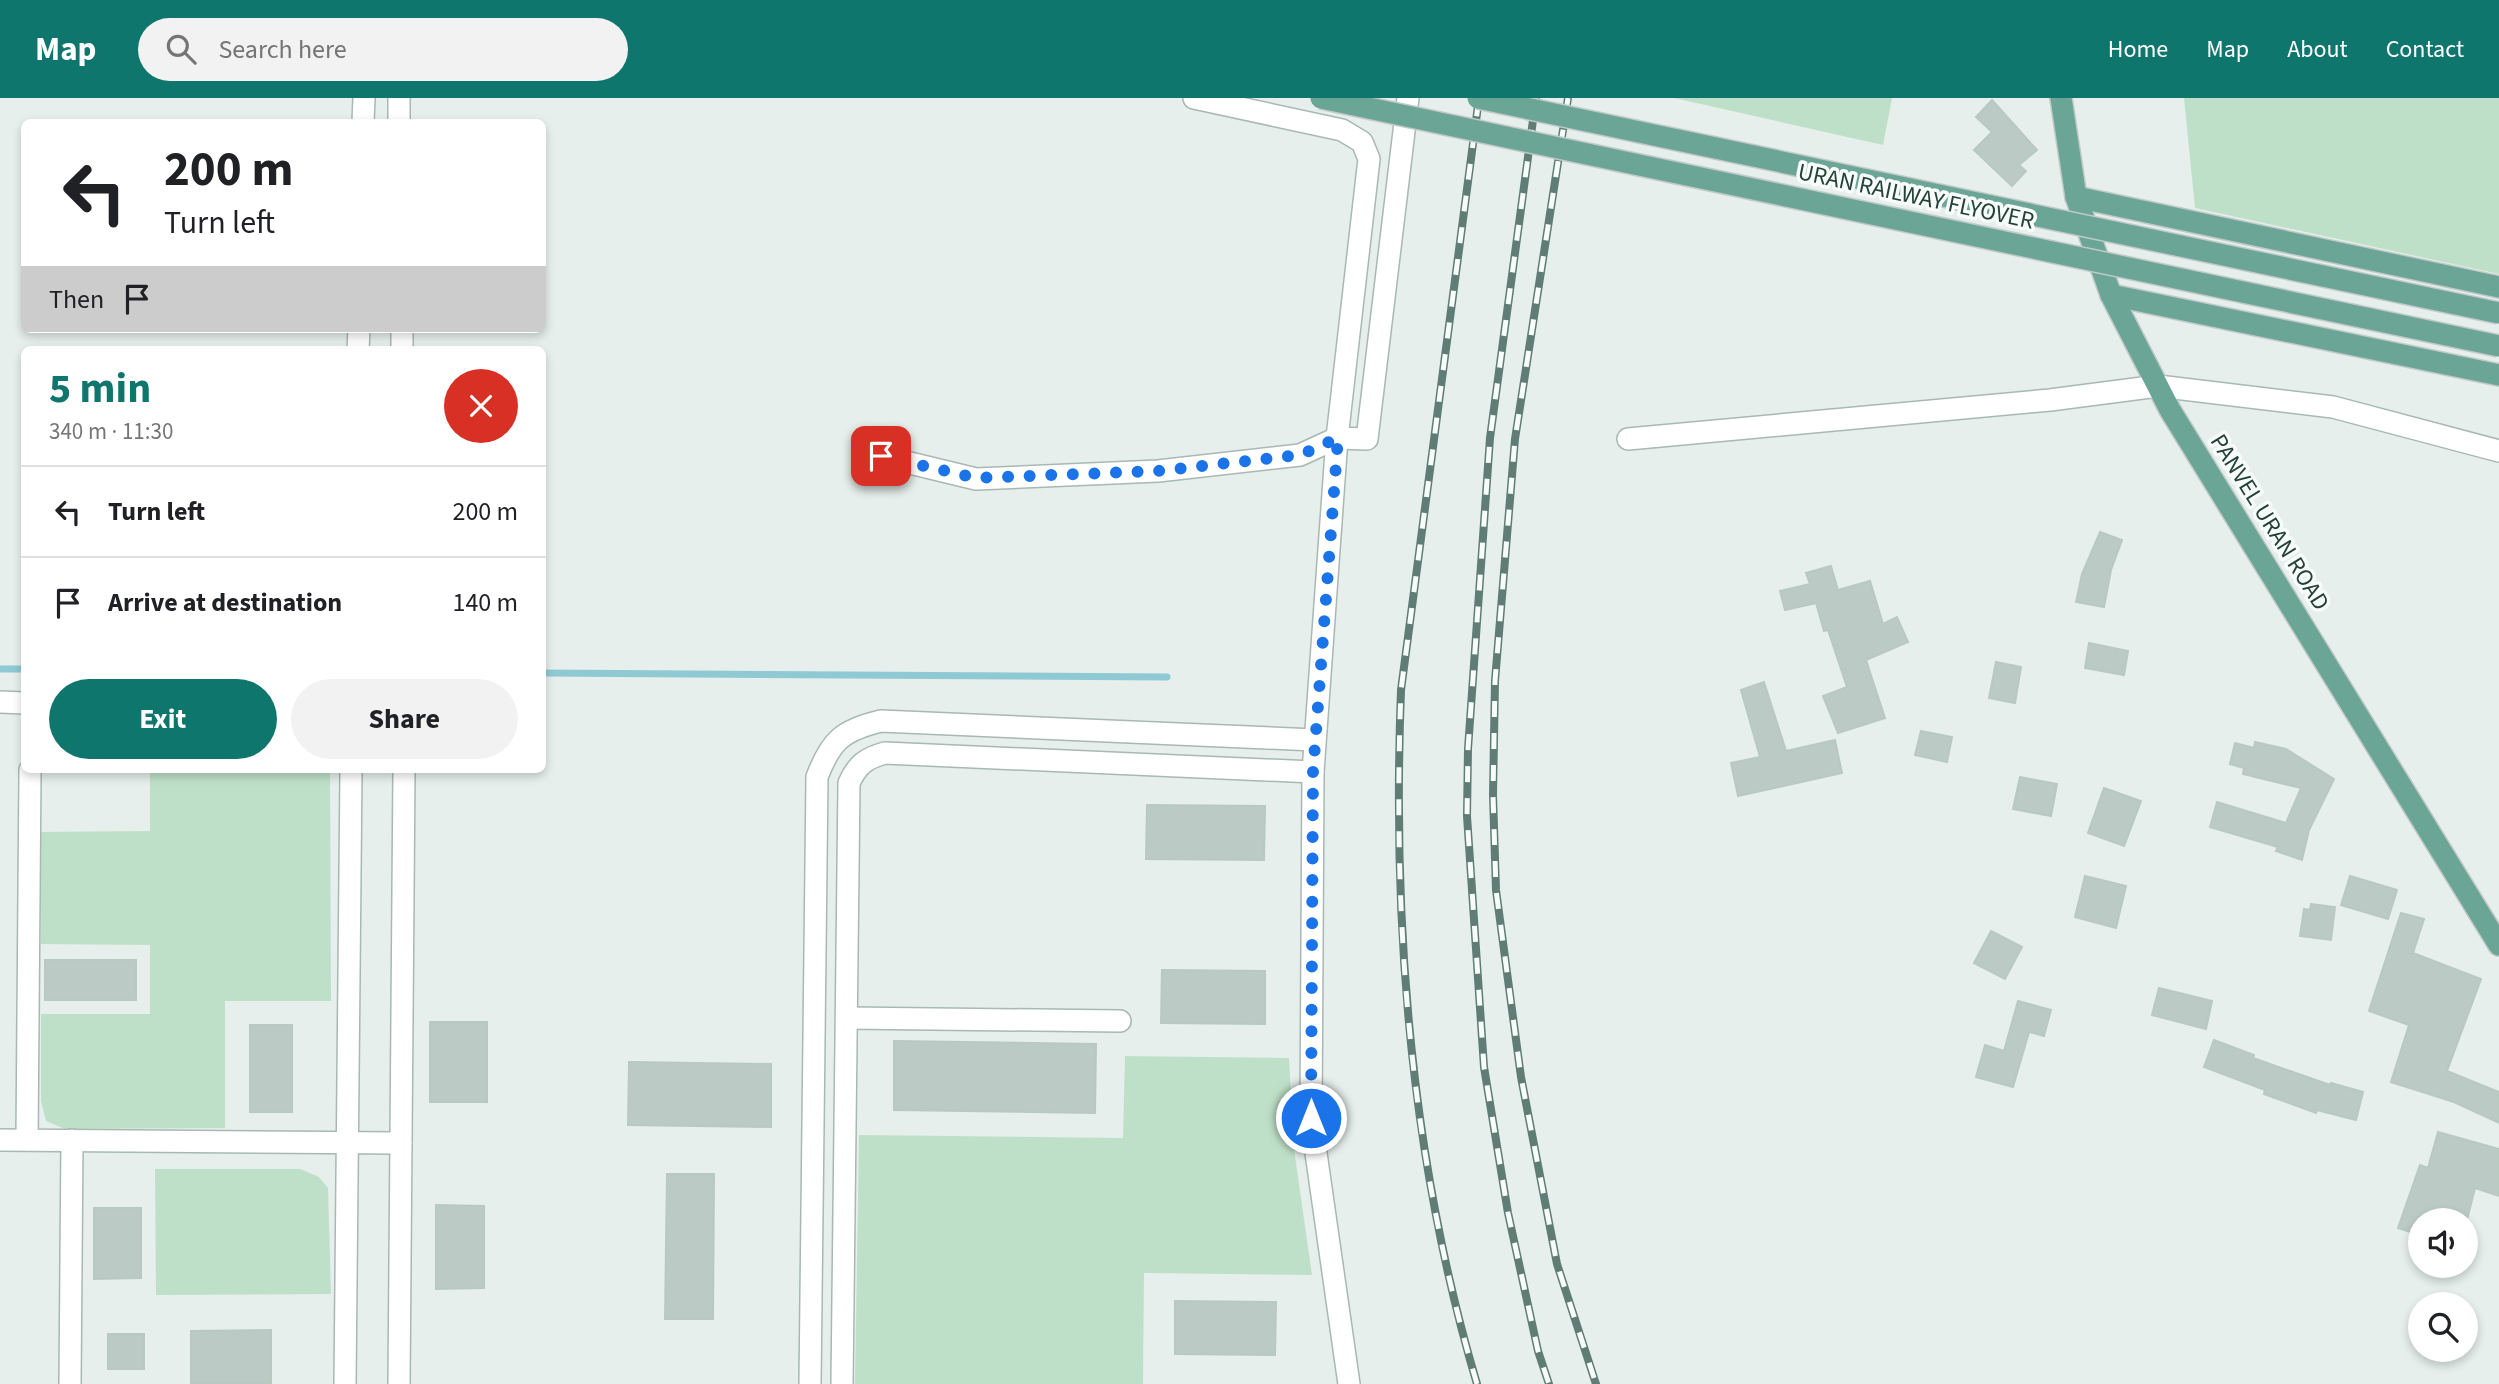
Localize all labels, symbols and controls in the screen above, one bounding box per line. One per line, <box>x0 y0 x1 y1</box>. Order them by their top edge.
search box <box>138 18 628 81</box>
text: Map <box>35 26 96 73</box>
icon: search <box>162 30 200 68</box>
text: Search here <box>218 31 347 68</box>
text: Home <box>2108 32 2168 67</box>
text: Map <box>2206 32 2249 67</box>
text: About <box>2287 32 2348 67</box>
text: Contact <box>2386 32 2464 67</box>
text: 200 m <box>164 135 293 205</box>
icon: left <box>49 147 140 238</box>
street label: URAN RAILWAY FLYOVER <box>1795 154 2038 239</box>
text: Turn left <box>164 200 275 246</box>
icon: arrive <box>118 280 156 318</box>
text: Then <box>49 281 104 318</box>
text: 5 min <box>49 359 151 419</box>
button: close <box>444 369 518 443</box>
text: 340 m · 11:30 <box>49 415 173 448</box>
pin <box>851 426 911 486</box>
street label: PANVEL URAN ROAD <box>2201 427 2338 617</box>
icon: arrive <box>862 437 900 475</box>
icon: left <box>49 493 87 531</box>
text: Turn left <box>108 493 205 530</box>
text: 200 m <box>452 493 518 530</box>
icon: arrive <box>49 584 87 622</box>
text: Arrive at destination <box>108 584 342 621</box>
text: 140 m <box>452 584 518 621</box>
button: Exit <box>49 679 277 759</box>
button: Share <box>291 679 518 759</box>
position arrow <box>1274 1081 1348 1155</box>
map controls <box>2408 1208 2478 1362</box>
button: sound <box>2408 1208 2478 1278</box>
button: search <box>2408 1292 2478 1362</box>

